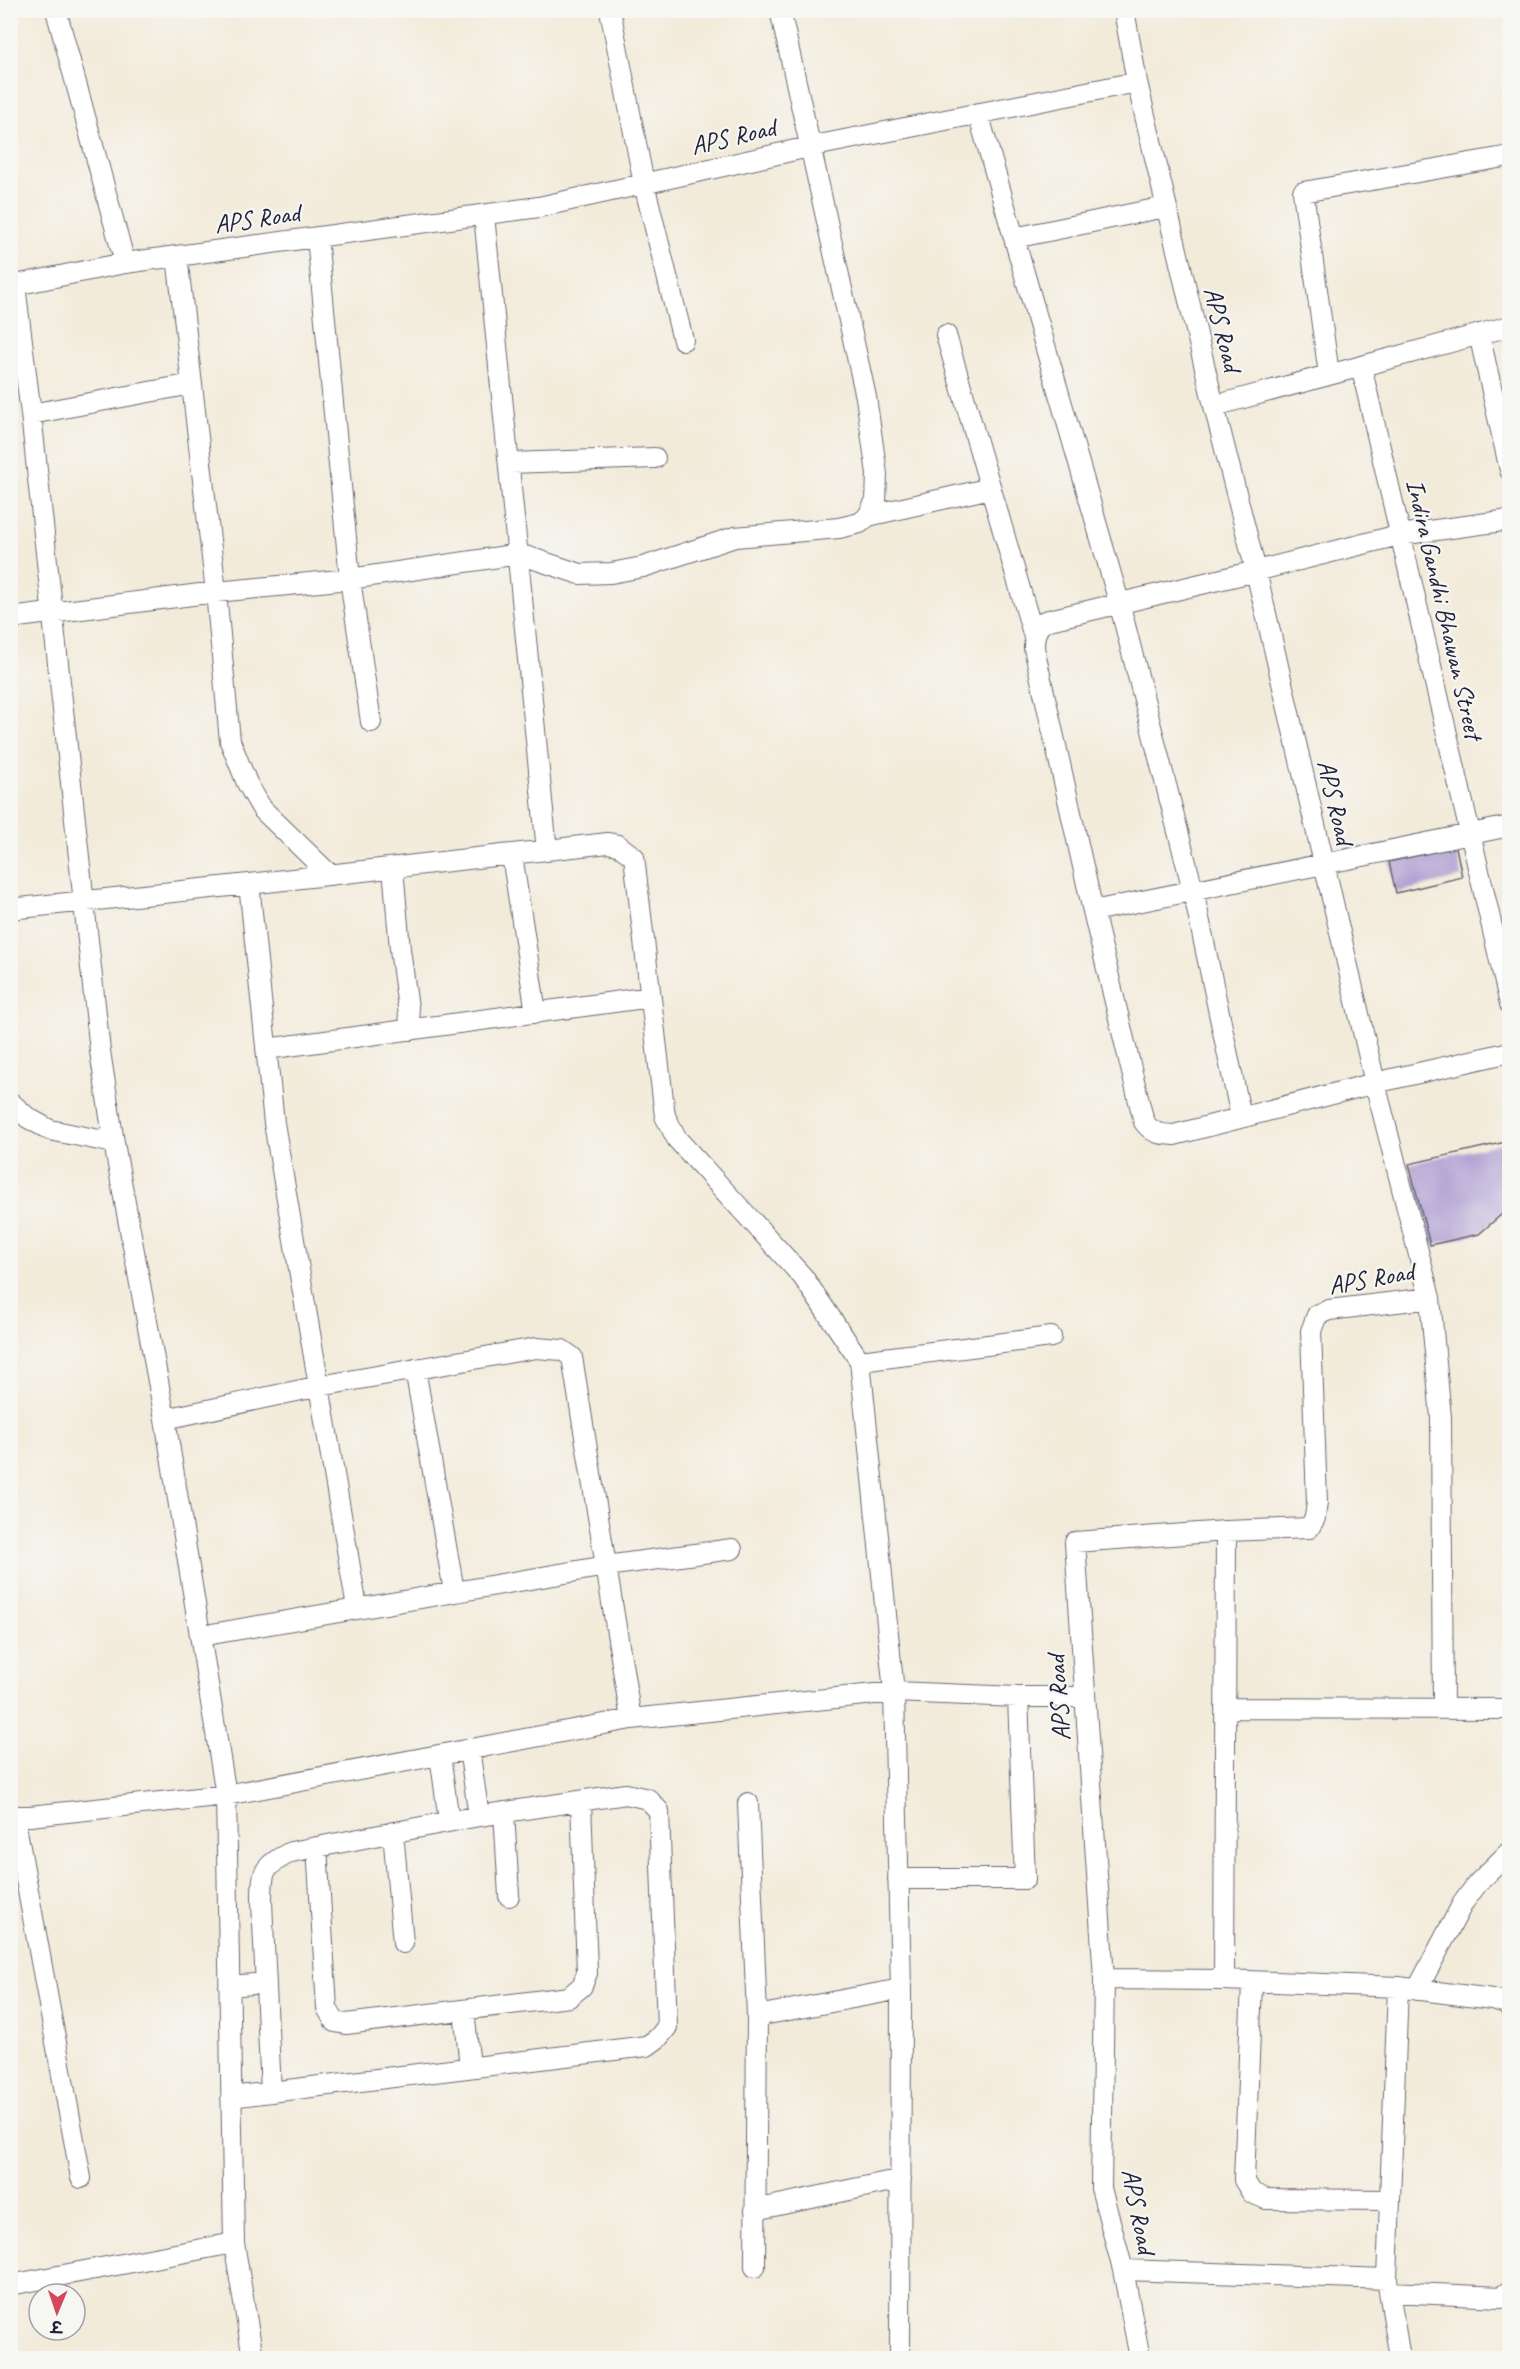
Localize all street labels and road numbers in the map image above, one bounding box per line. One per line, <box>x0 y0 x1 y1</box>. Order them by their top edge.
street label: APS Road <box>688 110 782 162</box>
street label: APS Road <box>212 196 306 241</box>
street label: APS Road <box>1196 284 1250 378</box>
street label: Indira Gandhi Bhawan Street <box>1399 476 1491 746</box>
street label: APS Road <box>1310 757 1362 851</box>
street label: APS Road <box>1326 1254 1420 1302</box>
street label: APS Road <box>1039 1650 1078 1742</box>
street label: APS Road <box>1114 2166 1164 2260</box>

